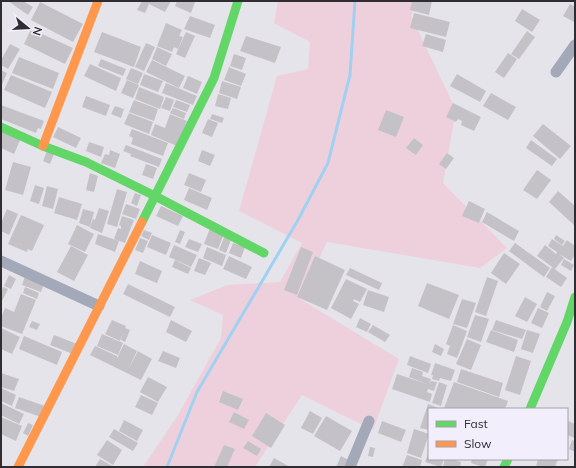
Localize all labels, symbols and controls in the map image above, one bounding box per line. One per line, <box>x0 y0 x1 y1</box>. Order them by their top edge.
north arrow <box>8 8 48 48</box>
text: N <box>30 25 45 37</box>
legend <box>428 408 568 460</box>
text: Fast <box>464 416 488 431</box>
text: Slow <box>464 436 492 451</box>

